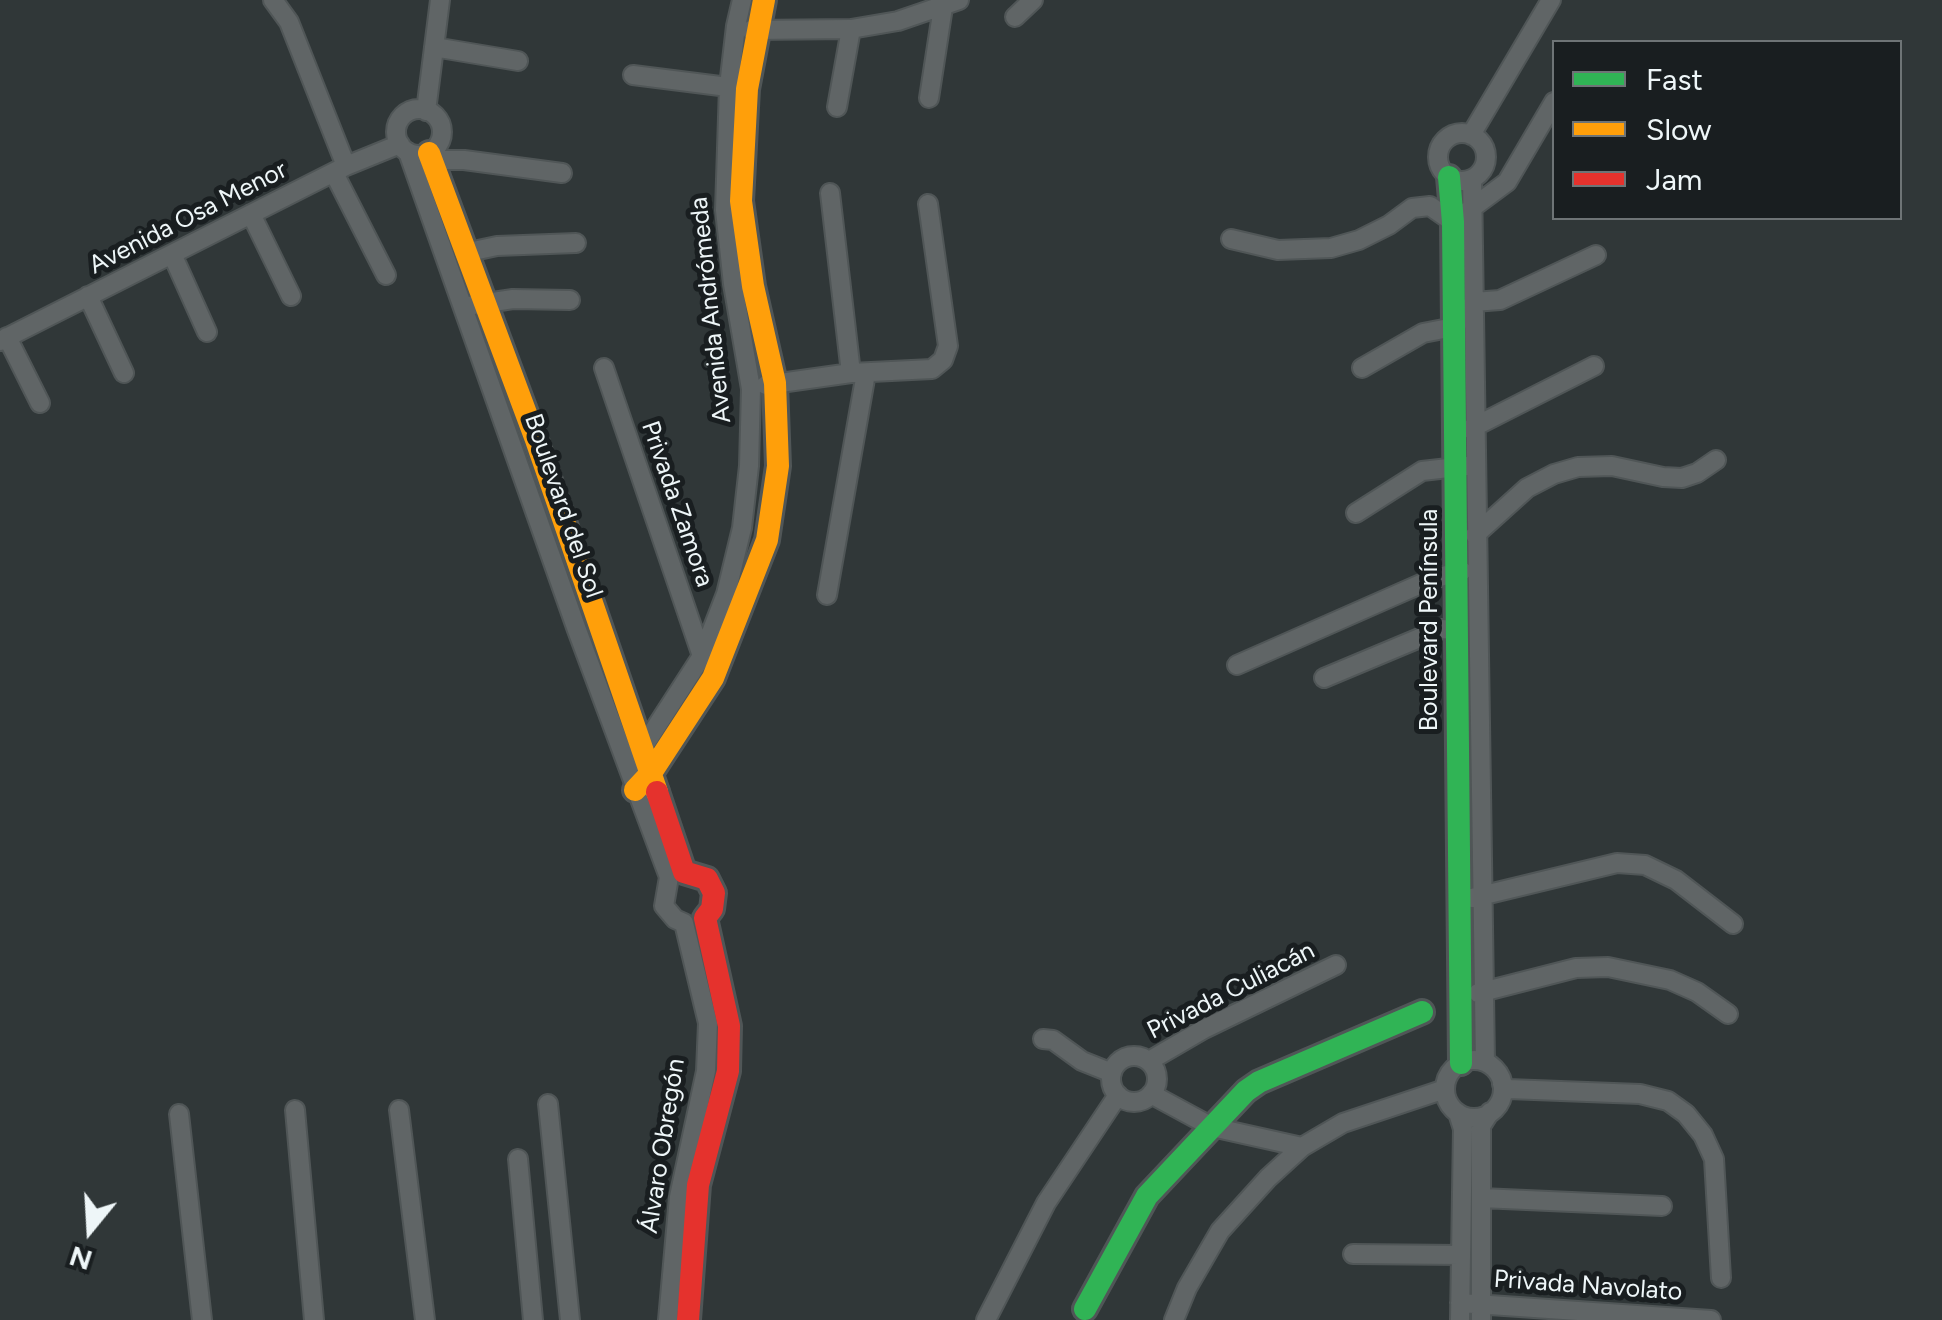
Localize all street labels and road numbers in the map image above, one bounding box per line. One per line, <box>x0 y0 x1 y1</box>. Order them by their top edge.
street label: Avenida Osa Menor <box>84 155 292 281</box>
street label: Avenida Andrómeda <box>684 195 738 425</box>
street label: Boulevard del Sol <box>517 410 609 602</box>
street label: Privada Zamora <box>635 417 719 591</box>
street label: Boulevard Península <box>1415 509 1445 731</box>
street label: Privada Culiacán <box>1142 936 1320 1046</box>
street label: Álvaro Obregón <box>634 1057 692 1235</box>
street label: Privada Navolato <box>1493 1264 1683 1308</box>

